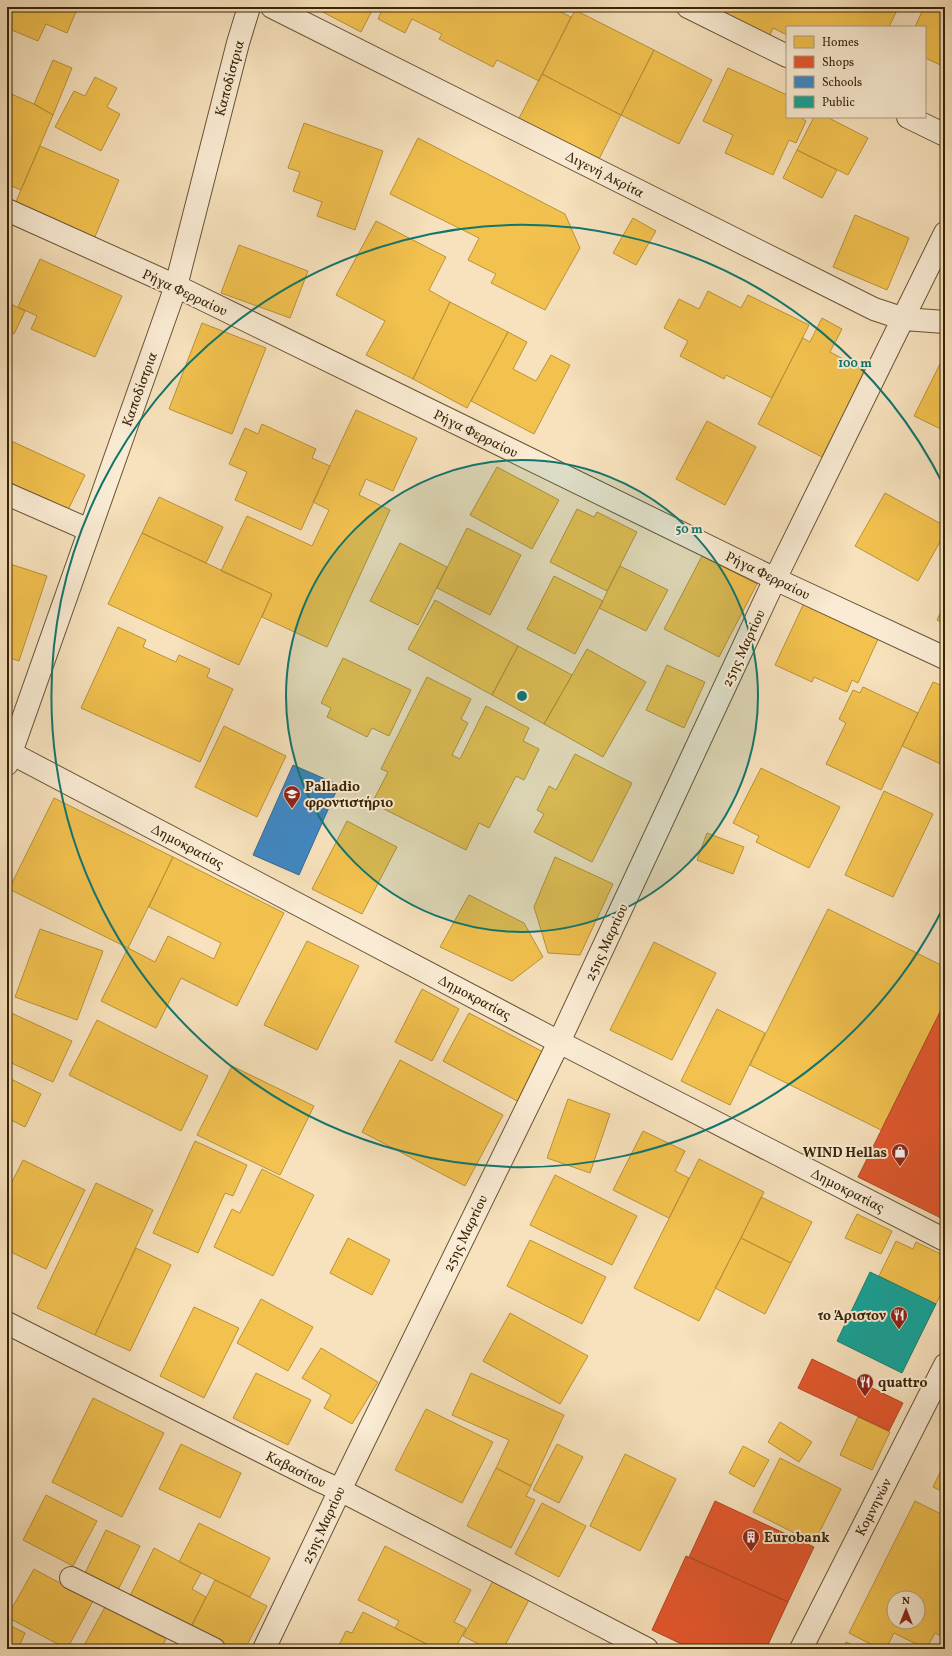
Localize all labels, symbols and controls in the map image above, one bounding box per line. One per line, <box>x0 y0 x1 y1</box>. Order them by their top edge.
legend <box>786 26 926 118</box>
text: Homes <box>822 35 859 51</box>
street label: Καποδίστρια <box>211 38 250 118</box>
text: Shops <box>822 55 854 71</box>
text: Schools <box>822 75 862 91</box>
text: Public <box>822 95 855 111</box>
street label: Διγενή Ακρίτα <box>562 147 647 204</box>
street label: Ρήγα Φερραίου <box>139 265 230 321</box>
street label: Καποδίστρια <box>118 349 163 429</box>
text: 100 m <box>838 356 872 372</box>
street label: Ρήγα Φερραίου <box>430 406 521 463</box>
text: 50 m <box>675 522 703 538</box>
street label: Ρήγα Φερραίου <box>722 548 813 605</box>
street label: 25ης Μαρτίου <box>718 607 771 690</box>
centre of rings <box>515 689 529 703</box>
place label: Palladio φροντιστήριο <box>305 778 393 813</box>
school or university icon: Palladio φροντιστήριο <box>282 784 302 809</box>
street label: Δημοκρατίας <box>148 820 227 874</box>
street label: 25ης Μαρτίου <box>581 901 634 984</box>
street label: Δημοκρατίας <box>435 971 514 1025</box>
shop icon: WIND Hellas <box>890 1142 910 1167</box>
place label: WIND Hellas <box>803 1144 887 1163</box>
street label: Δημοκρατίας <box>807 1165 887 1218</box>
street label: 25ης Μαρτίου <box>440 1192 493 1275</box>
restaurant icon: το Άριστον <box>889 1305 909 1330</box>
place label: το Άριστον <box>818 1307 886 1326</box>
restaurant icon: quattro <box>855 1372 875 1397</box>
place label: quattro <box>878 1374 928 1393</box>
street label: Καβασίτου <box>262 1448 329 1493</box>
street label: Κομνηνών <box>852 1475 897 1540</box>
street label: 25ης Μαρτίου <box>298 1484 351 1567</box>
building icon: Eurobank <box>741 1527 761 1552</box>
place label: Eurobank <box>764 1529 830 1548</box>
north arrow <box>886 1590 926 1630</box>
text: N <box>902 1594 910 1609</box>

